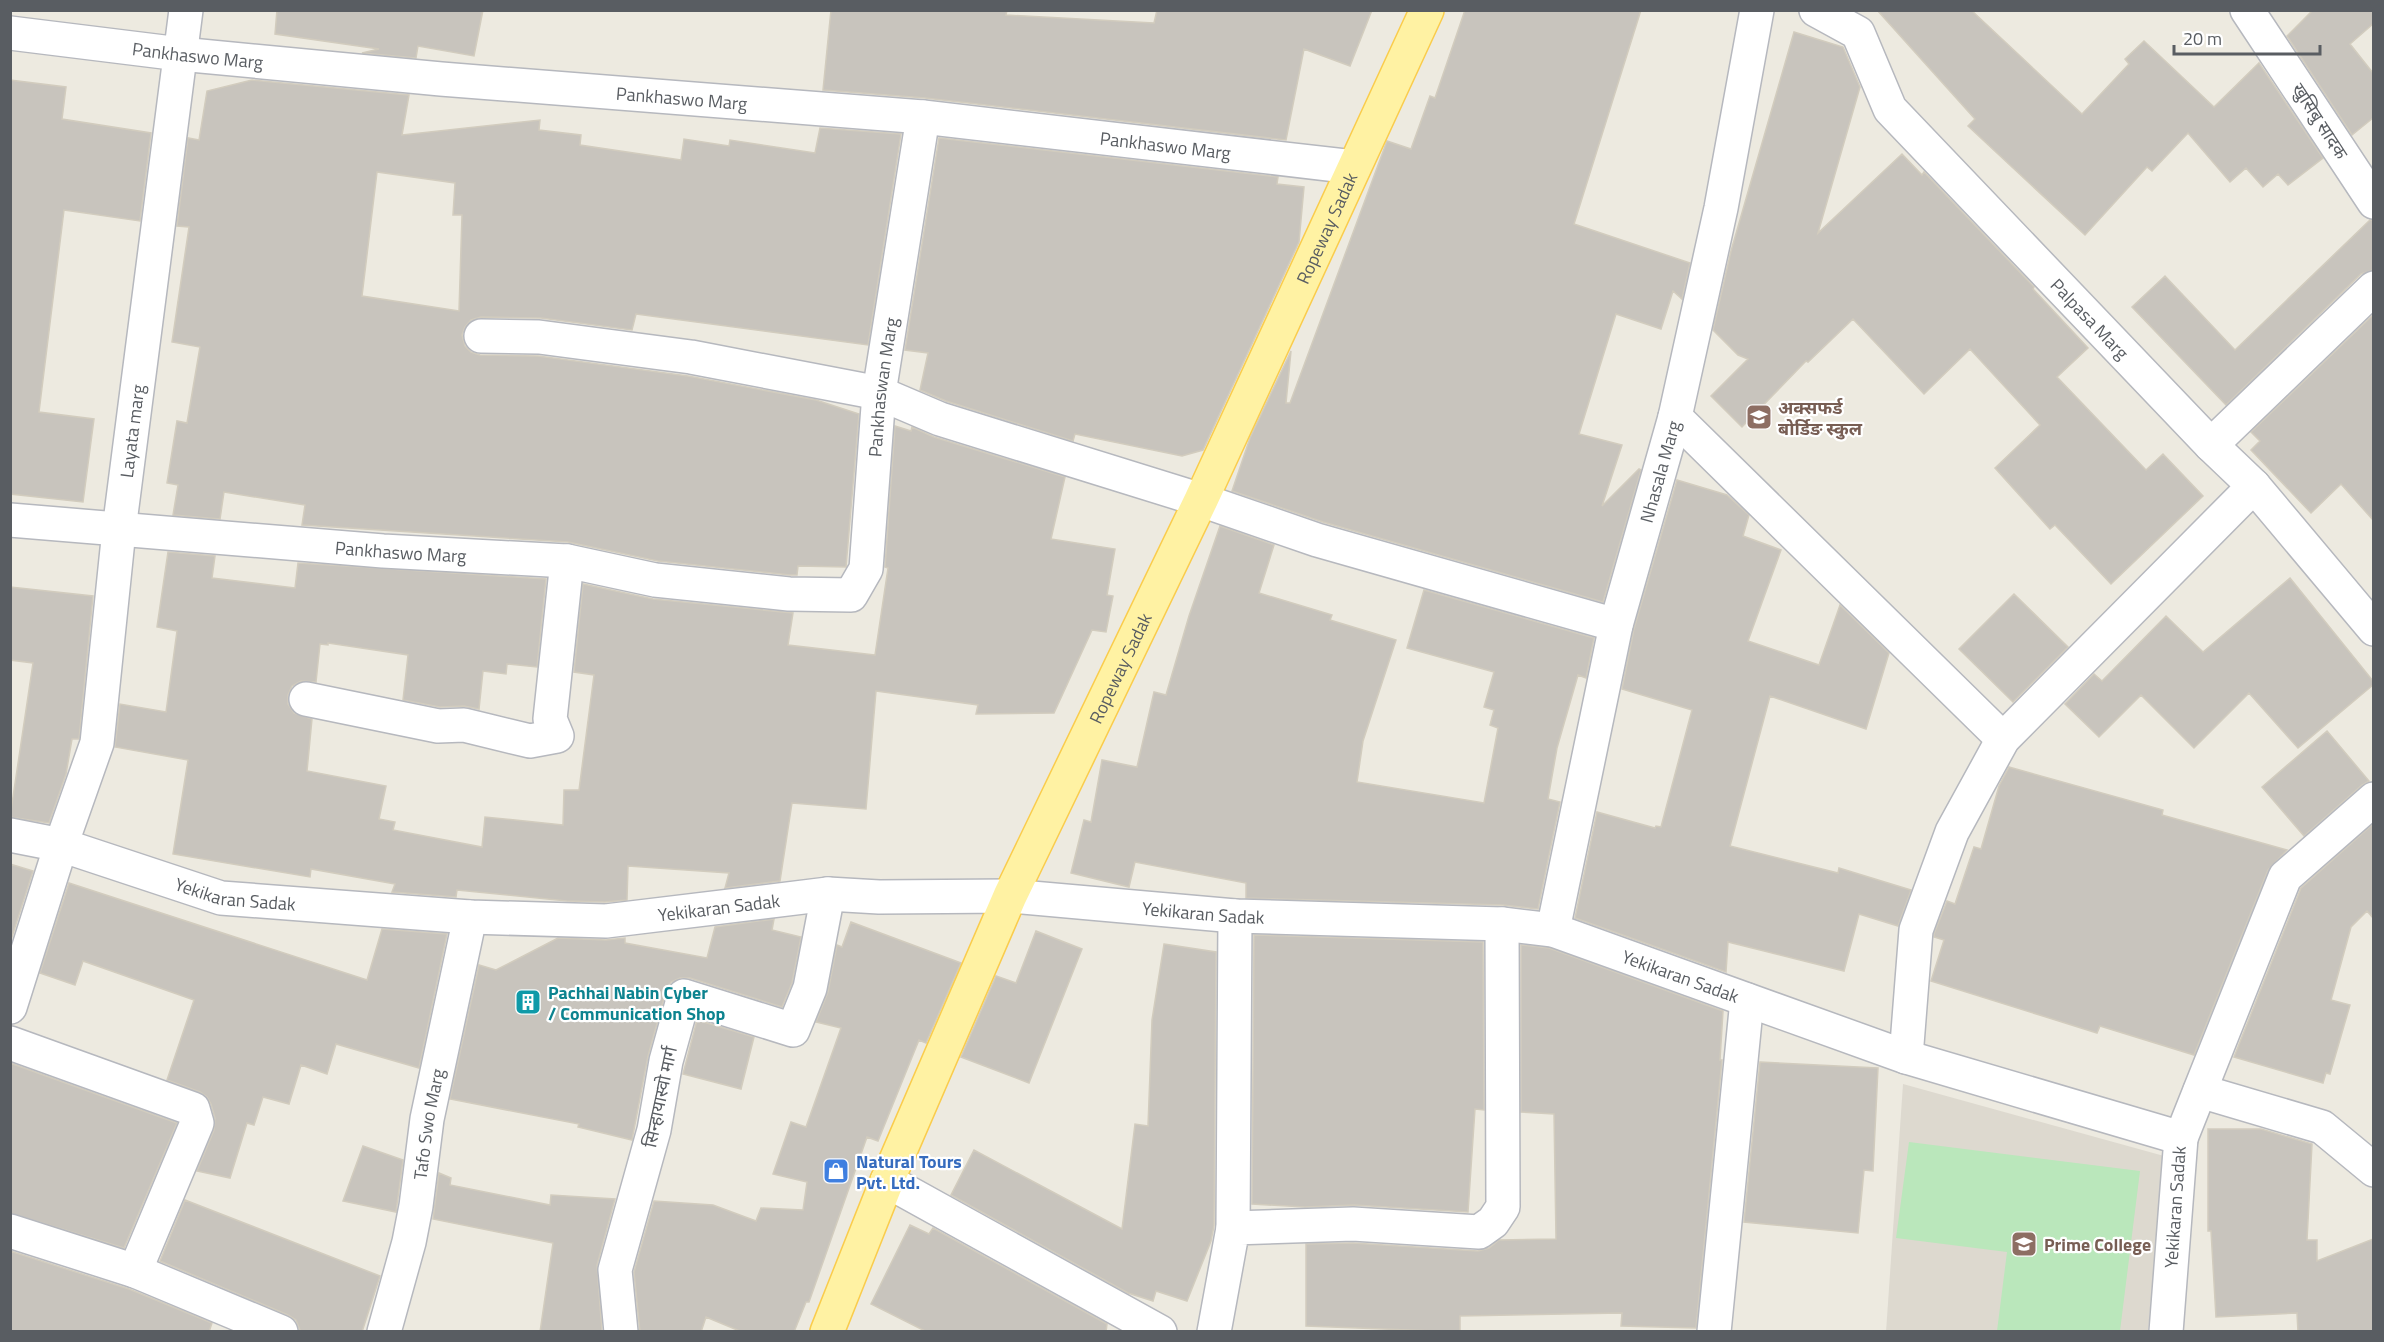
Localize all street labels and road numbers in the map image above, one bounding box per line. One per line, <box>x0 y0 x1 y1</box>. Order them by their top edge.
street label: Pankhaswo Marg <box>131 35 264 75</box>
street label: खुसिबु सादक <box>2285 78 2355 165</box>
street label: Pankhaswo Marg <box>615 79 748 117</box>
street label: Pankhaswo Marg <box>1098 124 1232 166</box>
street label: Ropeway Sadak <box>1289 168 1364 288</box>
street label: Palpasa Marg <box>2045 272 2136 365</box>
street label: Pankhaswan Marg <box>861 315 904 458</box>
street label: Layata marg <box>112 383 151 479</box>
street label: Nhasala Marg <box>1632 417 1687 526</box>
street label: Pankhaswo Marg <box>334 534 467 569</box>
street label: Ropeway Sadak <box>1082 608 1158 728</box>
street label: Yekikaran Sadak <box>171 870 297 917</box>
street label: Yekikaran Sadak <box>656 886 782 928</box>
street label: Yekikaran Sadak <box>1141 894 1265 930</box>
street label: Yekikaran Sadak <box>1618 942 1743 1009</box>
street label: सिन्हायास्वो मार्ग <box>636 1043 684 1150</box>
street label: Tafo Swo Marg <box>406 1066 451 1181</box>
street label: Yekikaran Sadak <box>2157 1145 2193 1269</box>

